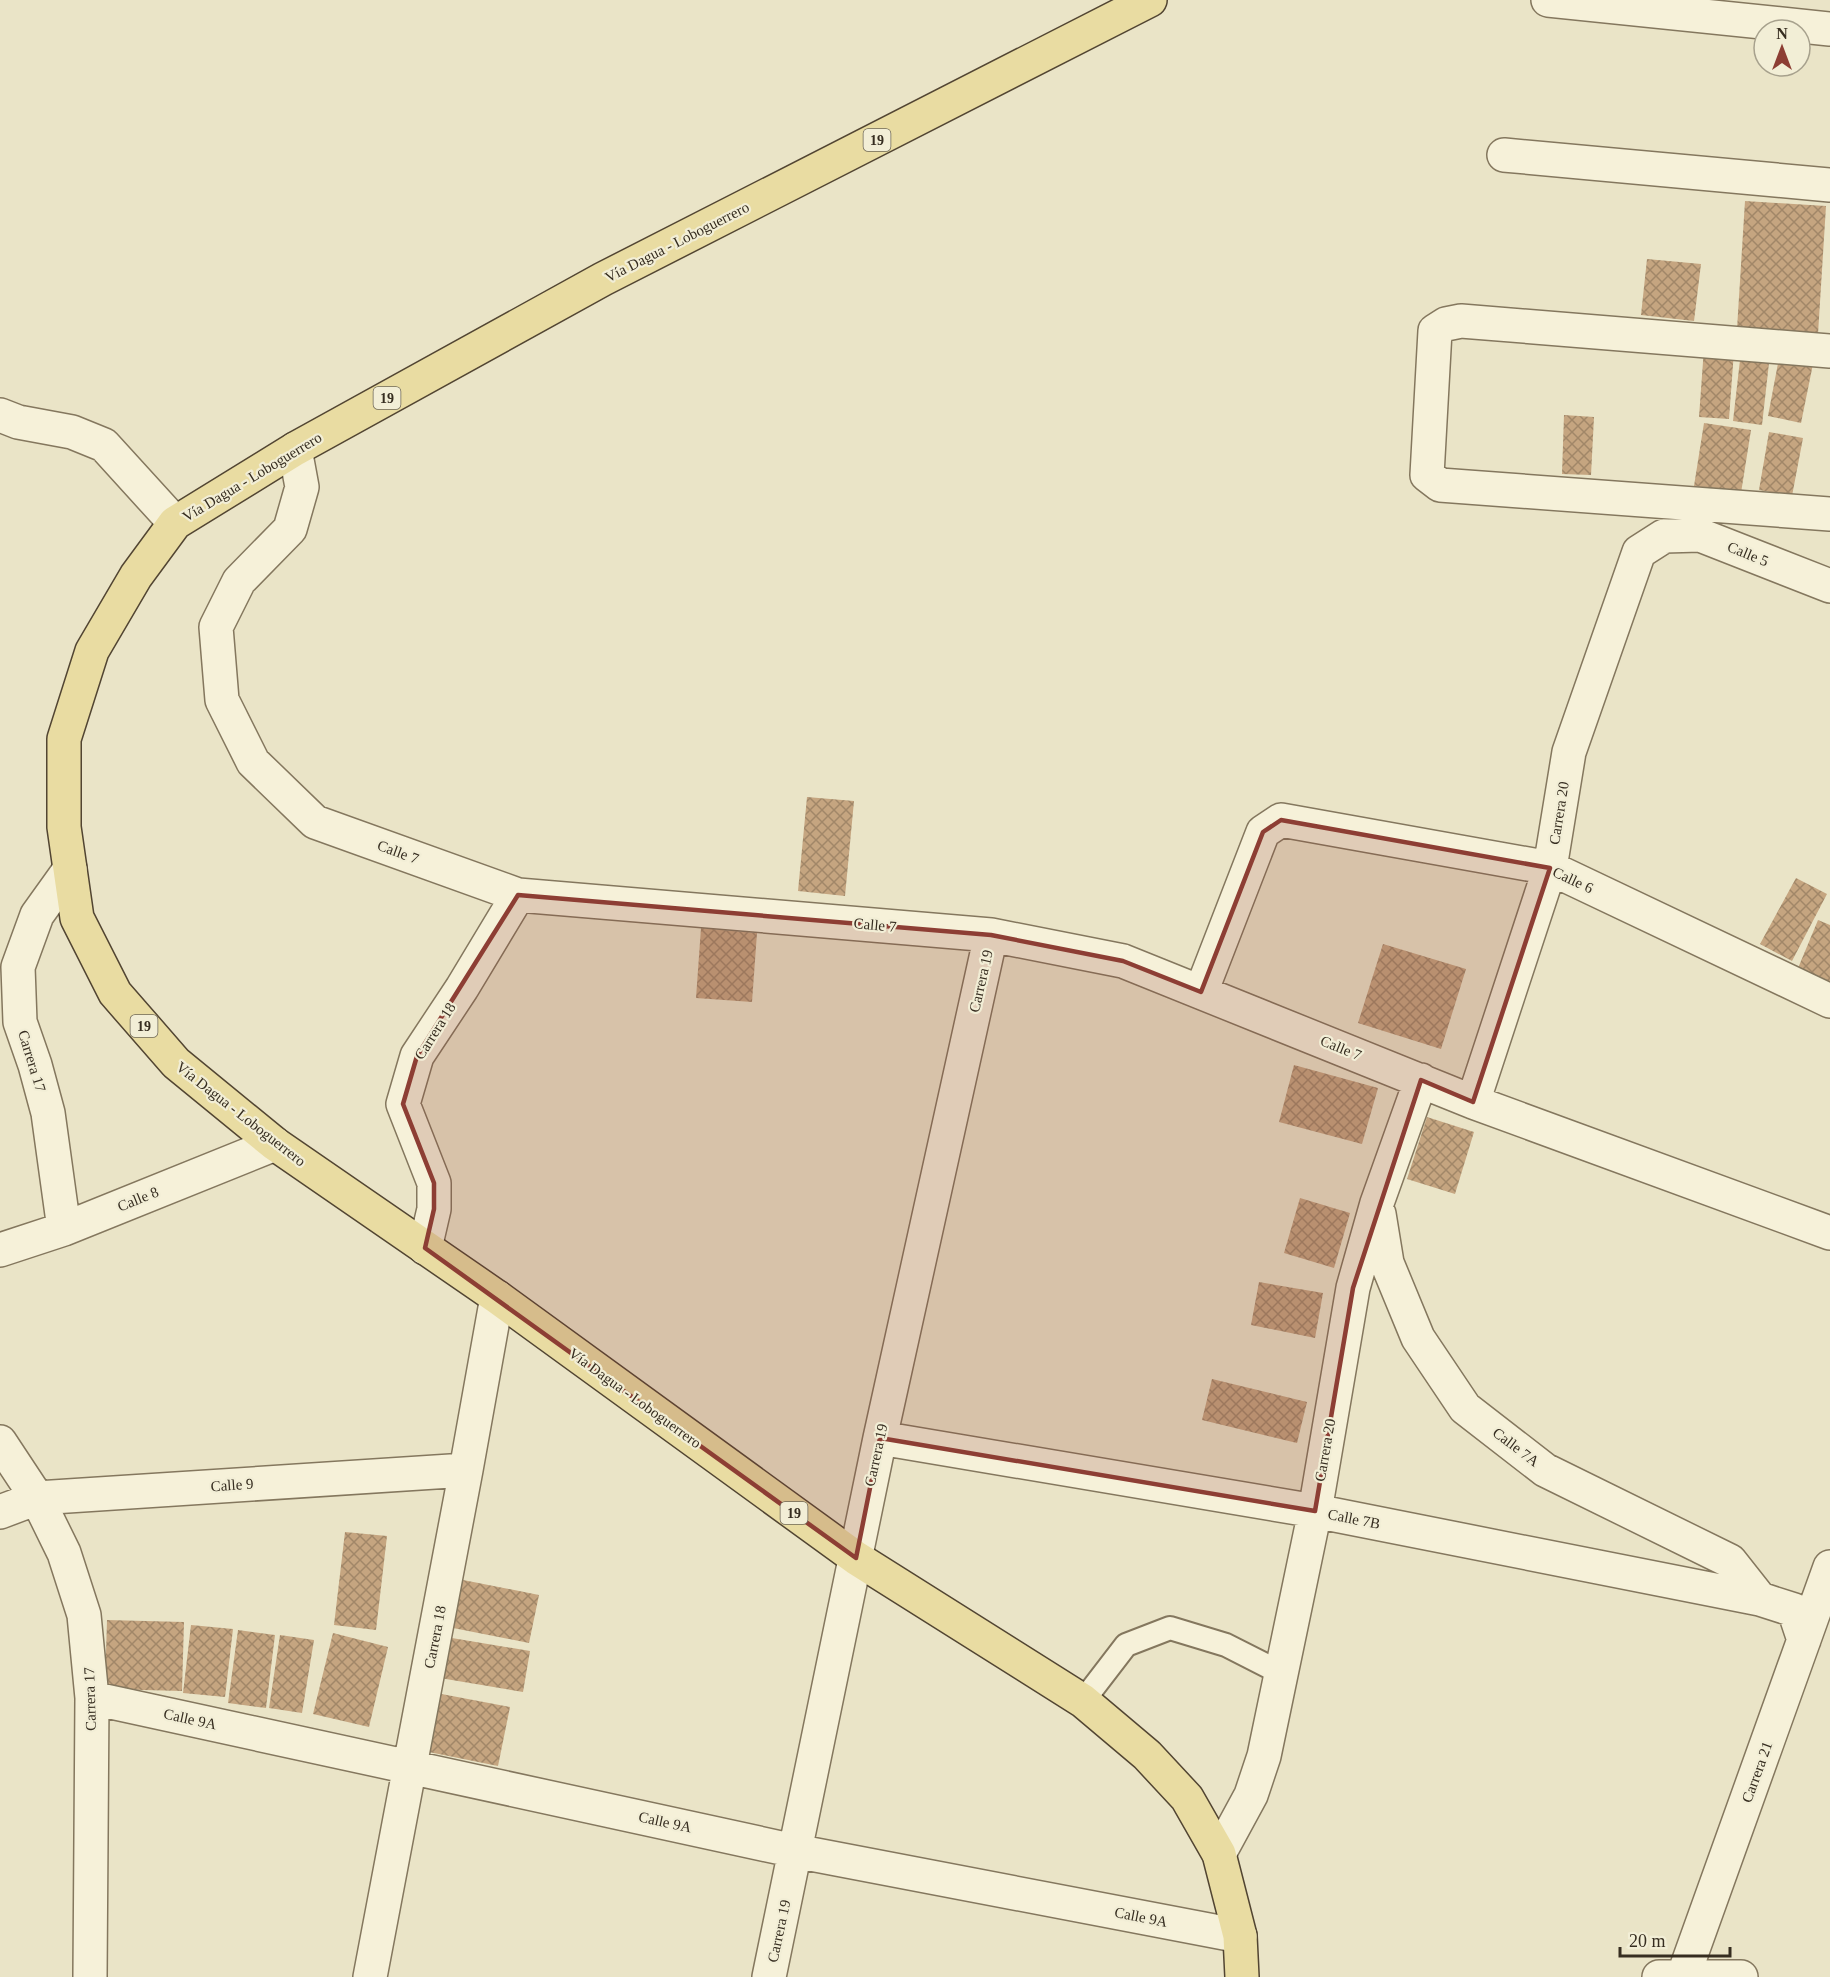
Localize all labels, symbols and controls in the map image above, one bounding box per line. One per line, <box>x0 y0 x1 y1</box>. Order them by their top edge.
north arrow <box>1752 18 1812 78</box>
text: N <box>1776 25 1788 42</box>
road number: 19 <box>864 129 890 151</box>
street label: Vía Dagua - Loboguerrero <box>602 199 752 285</box>
road number: 19 <box>374 387 400 409</box>
street label: Vía Dagua - Loboguerrero <box>180 429 324 525</box>
street label: Calle 5 <box>1725 539 1771 569</box>
street label: Carrera 20 <box>1546 780 1572 846</box>
street label: Calle 7 <box>375 837 421 867</box>
street label: Calle 6 <box>1550 864 1596 897</box>
street label: Calle 7 <box>853 915 898 935</box>
street label: Carrera 19 <box>966 948 996 1014</box>
street label: Carrera 18 <box>411 1000 459 1062</box>
road number: 19 <box>130 1015 158 1037</box>
street label: Carrera 17 <box>15 1028 49 1094</box>
street label: Calle 7 <box>1318 1033 1364 1064</box>
street label: Vía Dagua - Loboguerrero <box>173 1059 309 1169</box>
street label: Calle 8 <box>115 1184 161 1214</box>
street label: Vía Dagua - Loboguerrero <box>566 1345 704 1451</box>
street label: Carrera 20 <box>1312 1417 1338 1483</box>
street label: Carrera 19 <box>862 1422 890 1488</box>
street label: Calle 7A <box>1490 1424 1542 1470</box>
street label: Calle 9 <box>210 1476 254 1494</box>
road number: 19 <box>780 1502 808 1524</box>
street label: Calle 7B <box>1326 1506 1382 1532</box>
street label: Carrera 18 <box>421 1604 449 1670</box>
street label: Carrera 17 <box>81 1666 99 1731</box>
street label: Calle 9A <box>162 1706 218 1732</box>
street label: Carrera 21 <box>1739 1739 1775 1805</box>
street label: Calle 9A <box>637 1809 693 1835</box>
street label: Carrera 19 <box>765 1898 793 1964</box>
street label: Calle 9A <box>1113 1904 1169 1930</box>
scale bar <box>1620 1920 1730 1958</box>
text: 20 m <box>1629 1931 1666 1951</box>

